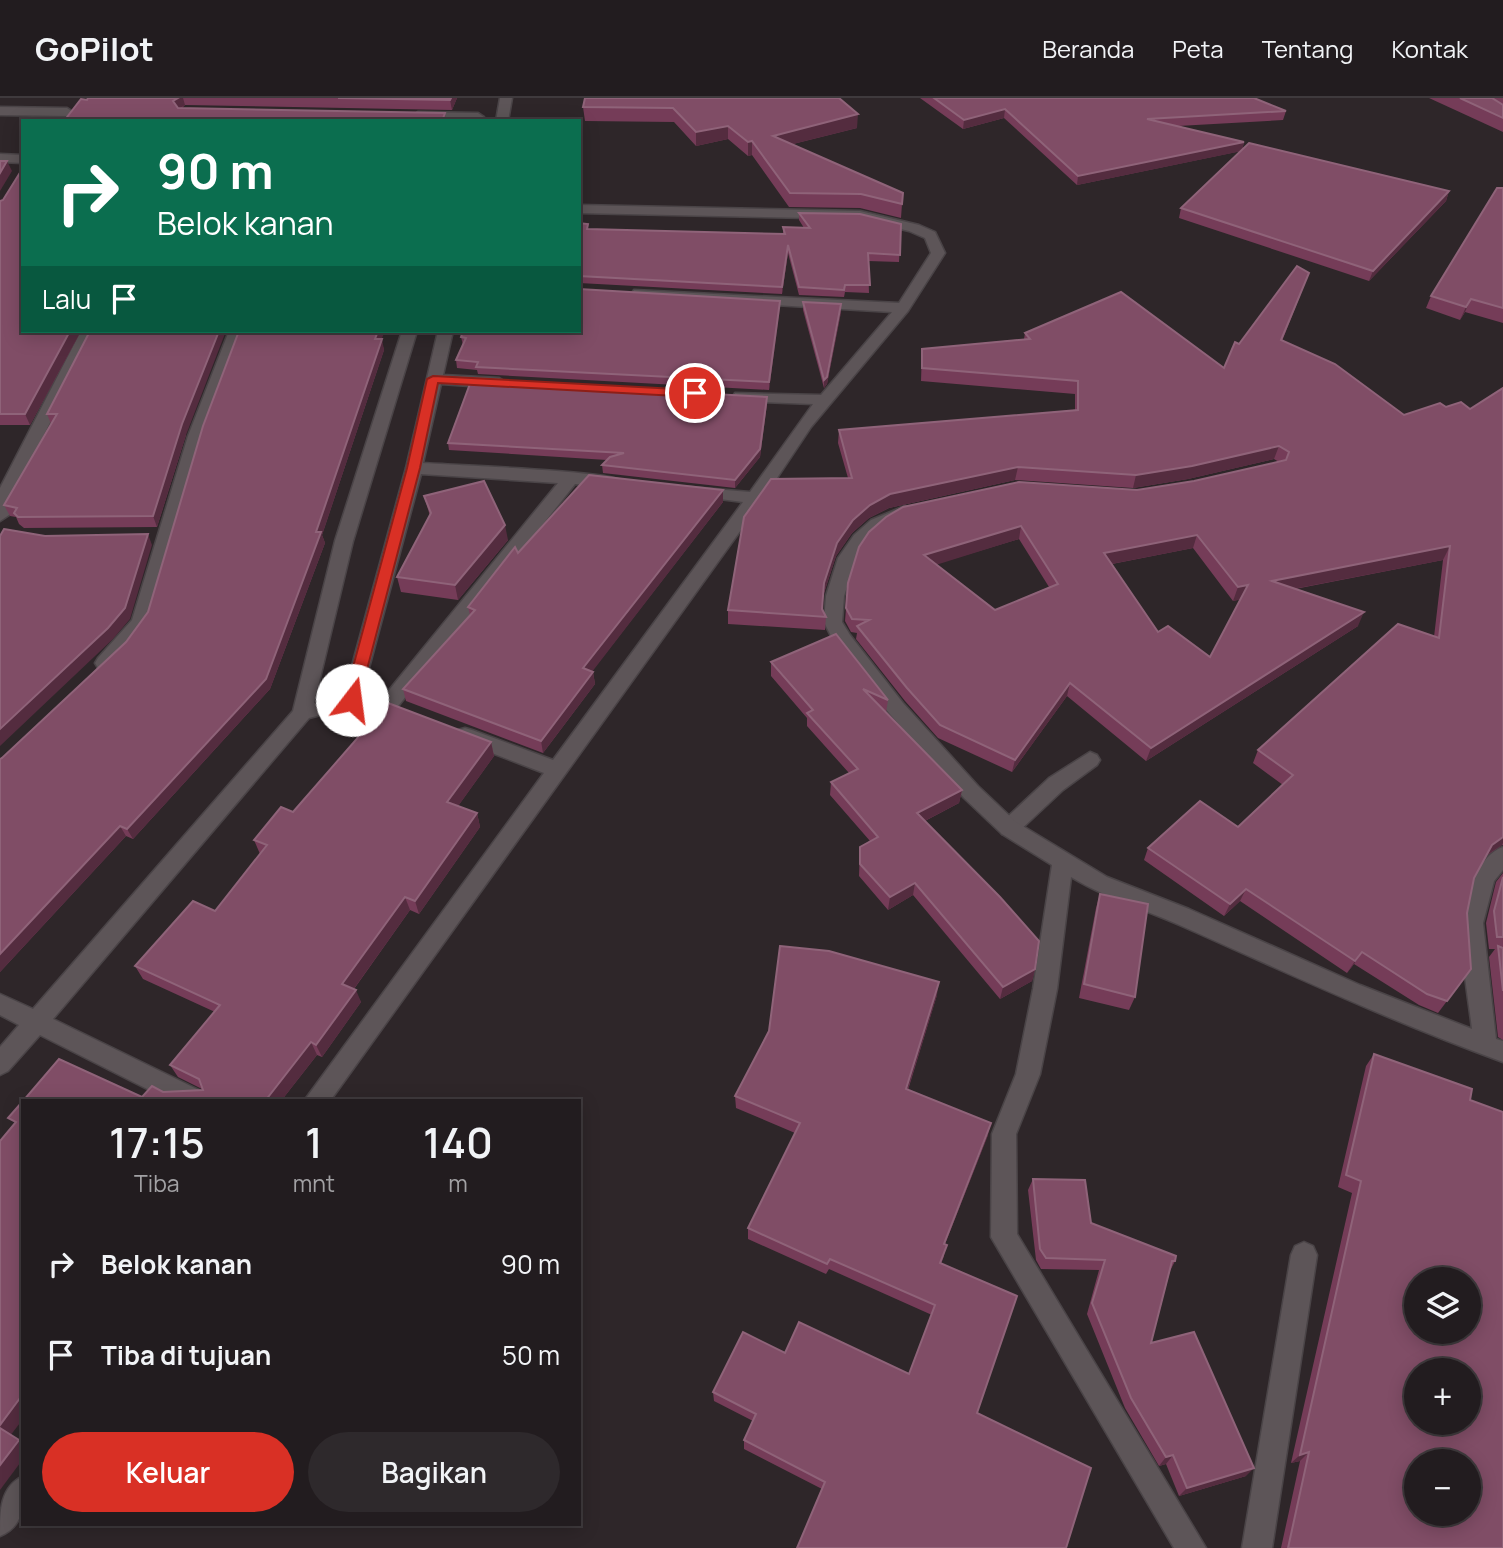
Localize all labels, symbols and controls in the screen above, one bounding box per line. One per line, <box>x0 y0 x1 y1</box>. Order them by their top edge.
text: GoPilot <box>35 26 154 71</box>
text: Beranda <box>1042 32 1134 65</box>
text: Peta <box>1172 32 1224 65</box>
text: Tentang <box>1262 32 1353 65</box>
text: Kontak <box>1391 32 1468 65</box>
text: 90 m <box>157 137 274 204</box>
icon: right <box>42 147 133 238</box>
text: Belok kanan <box>157 201 333 245</box>
icon: arrive <box>105 280 143 318</box>
text: Lalu <box>42 281 91 317</box>
pin <box>665 363 725 423</box>
icon: arrive <box>676 374 714 412</box>
position arrow <box>315 663 389 737</box>
text: 17:15 <box>109 1113 205 1171</box>
text: 1 <box>305 1113 323 1171</box>
text: 140 <box>423 1113 493 1171</box>
text: Tiba <box>134 1167 180 1199</box>
text: mnt <box>293 1167 335 1199</box>
text: m <box>448 1167 468 1199</box>
icon: right <box>42 1245 80 1283</box>
text: Belok kanan <box>101 1246 252 1282</box>
text: 90 m <box>501 1246 560 1282</box>
map controls <box>1404 1267 1481 1526</box>
button: layers <box>1404 1267 1481 1344</box>
icon: arrive <box>42 1336 80 1374</box>
text: Tiba di tujuan <box>101 1337 271 1373</box>
text: 50 m <box>502 1337 560 1373</box>
button: + <box>1404 1358 1481 1435</box>
button: Keluar <box>42 1432 294 1512</box>
button: Bagikan <box>308 1432 560 1512</box>
button: − <box>1404 1449 1481 1526</box>

